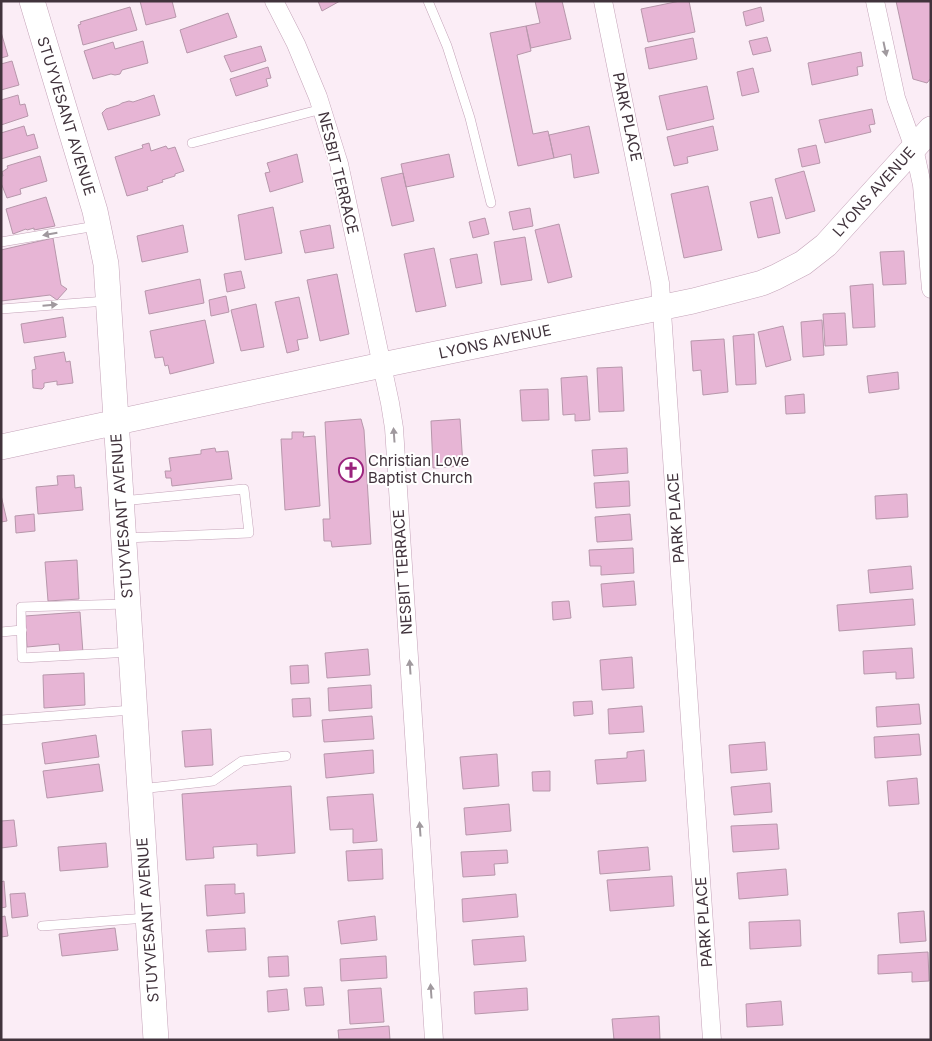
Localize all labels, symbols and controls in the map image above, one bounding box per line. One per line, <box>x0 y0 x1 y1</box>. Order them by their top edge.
street label: STUYVESANT AVENUE <box>33 34 100 198</box>
one-way arrow <box>881 41 889 57</box>
street label: PARK PLACE <box>609 71 646 163</box>
street label: NESBIT TERRACE <box>314 110 363 236</box>
street label: LYONS AVENUE <box>828 143 919 241</box>
one-way arrow <box>42 230 58 238</box>
one-way arrow <box>42 301 58 309</box>
street label: LYONS AVENUE <box>437 320 553 363</box>
one-way arrow <box>390 427 398 443</box>
street label: STUYVESANT AVENUE <box>106 433 137 599</box>
place label: Christian Love Baptist Church <box>368 451 473 487</box>
church icon: Christian Love Baptist Church <box>338 457 364 483</box>
street label: PARK PLACE <box>663 472 688 564</box>
street label: NESBIT TERRACE <box>389 509 416 635</box>
one-way arrow <box>405 659 413 675</box>
one-way arrow <box>416 821 424 837</box>
street label: STUYVESANT AVENUE <box>132 837 163 1003</box>
street label: PARK PLACE <box>691 876 716 968</box>
one-way arrow <box>426 983 434 999</box>

